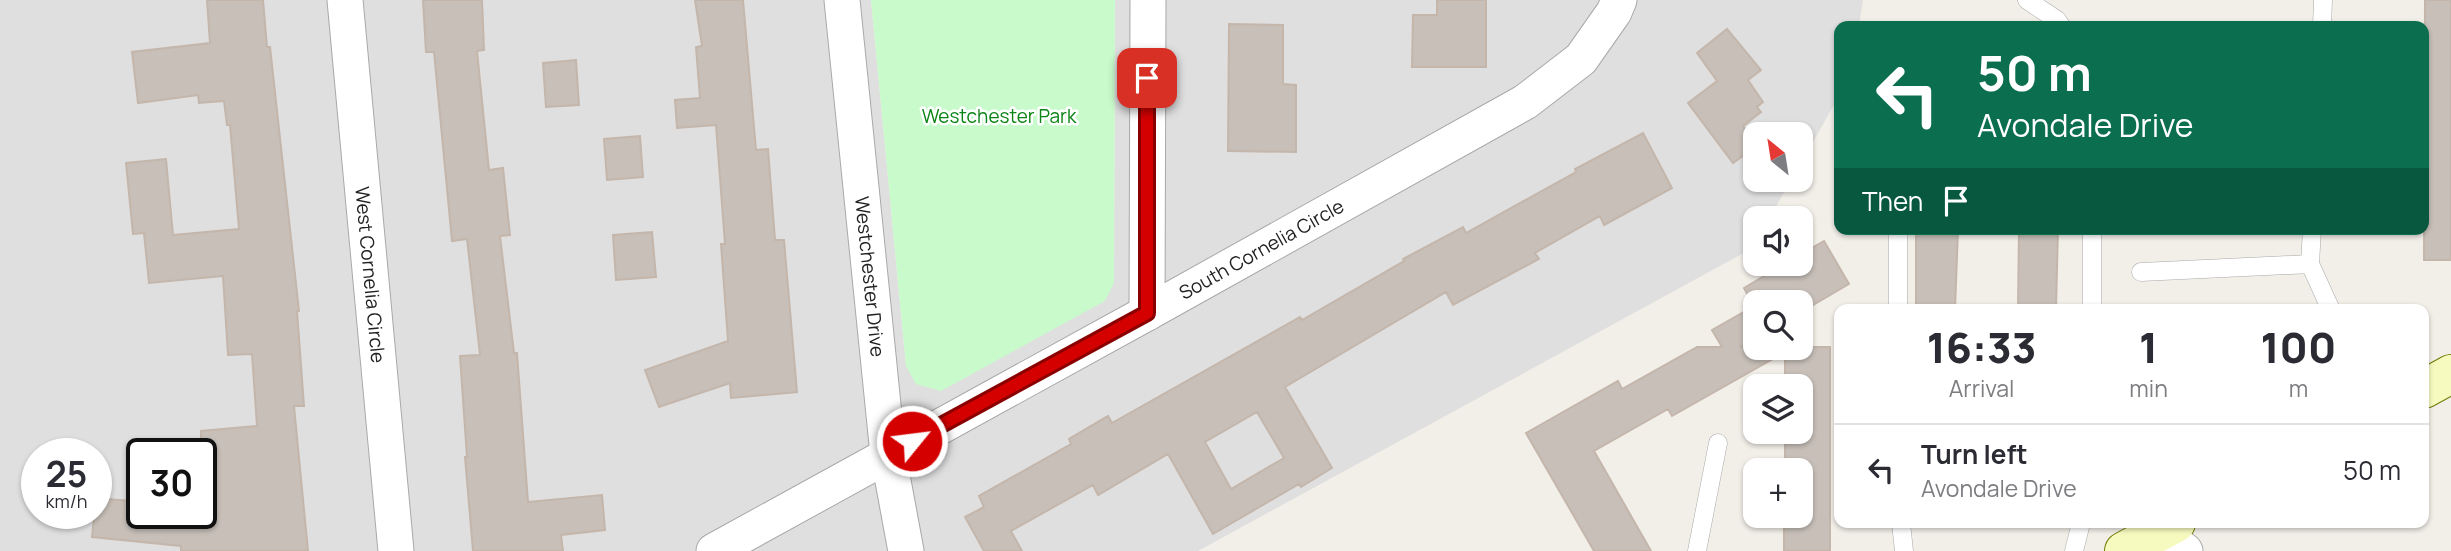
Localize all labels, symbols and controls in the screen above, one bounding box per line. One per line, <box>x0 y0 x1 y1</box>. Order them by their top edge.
text: 50 m <box>1977 39 2092 106</box>
pin <box>1117 48 1177 108</box>
icon: left <box>1862 49 1953 140</box>
icon: arrive <box>1128 59 1166 97</box>
park label: Westchester Park <box>922 103 1077 129</box>
text: Avondale Drive <box>1977 103 2194 147</box>
north arrow <box>1743 122 1813 192</box>
map controls <box>1743 122 1813 528</box>
icon: arrive <box>1937 182 1975 220</box>
text: Then <box>1862 183 1923 219</box>
street label: West Cornelia Circle <box>349 186 392 364</box>
street label: South Cornelia Circle <box>1174 193 1348 306</box>
street label: Westchester Drive <box>849 195 891 358</box>
button: sound <box>1743 206 1813 276</box>
button: search <box>1743 290 1813 360</box>
text: 16:33 <box>1927 318 2037 376</box>
text: 1 <box>2139 318 2158 376</box>
text: 100 <box>2261 318 2336 376</box>
text: Arrival <box>1949 372 2014 404</box>
text: min <box>2129 372 2168 404</box>
text: m <box>2289 372 2308 404</box>
button: layers <box>1743 374 1813 444</box>
position arrow <box>875 404 949 478</box>
text: Turn left <box>1921 436 2028 472</box>
speed limit sign: 30 <box>126 438 217 529</box>
text: 25 <box>46 450 87 498</box>
icon: left <box>1862 451 1900 489</box>
text: 50 m <box>2343 452 2401 488</box>
button: + <box>1743 458 1813 528</box>
text: Avondale Drive <box>1921 472 2077 504</box>
text: km/h <box>46 489 87 513</box>

